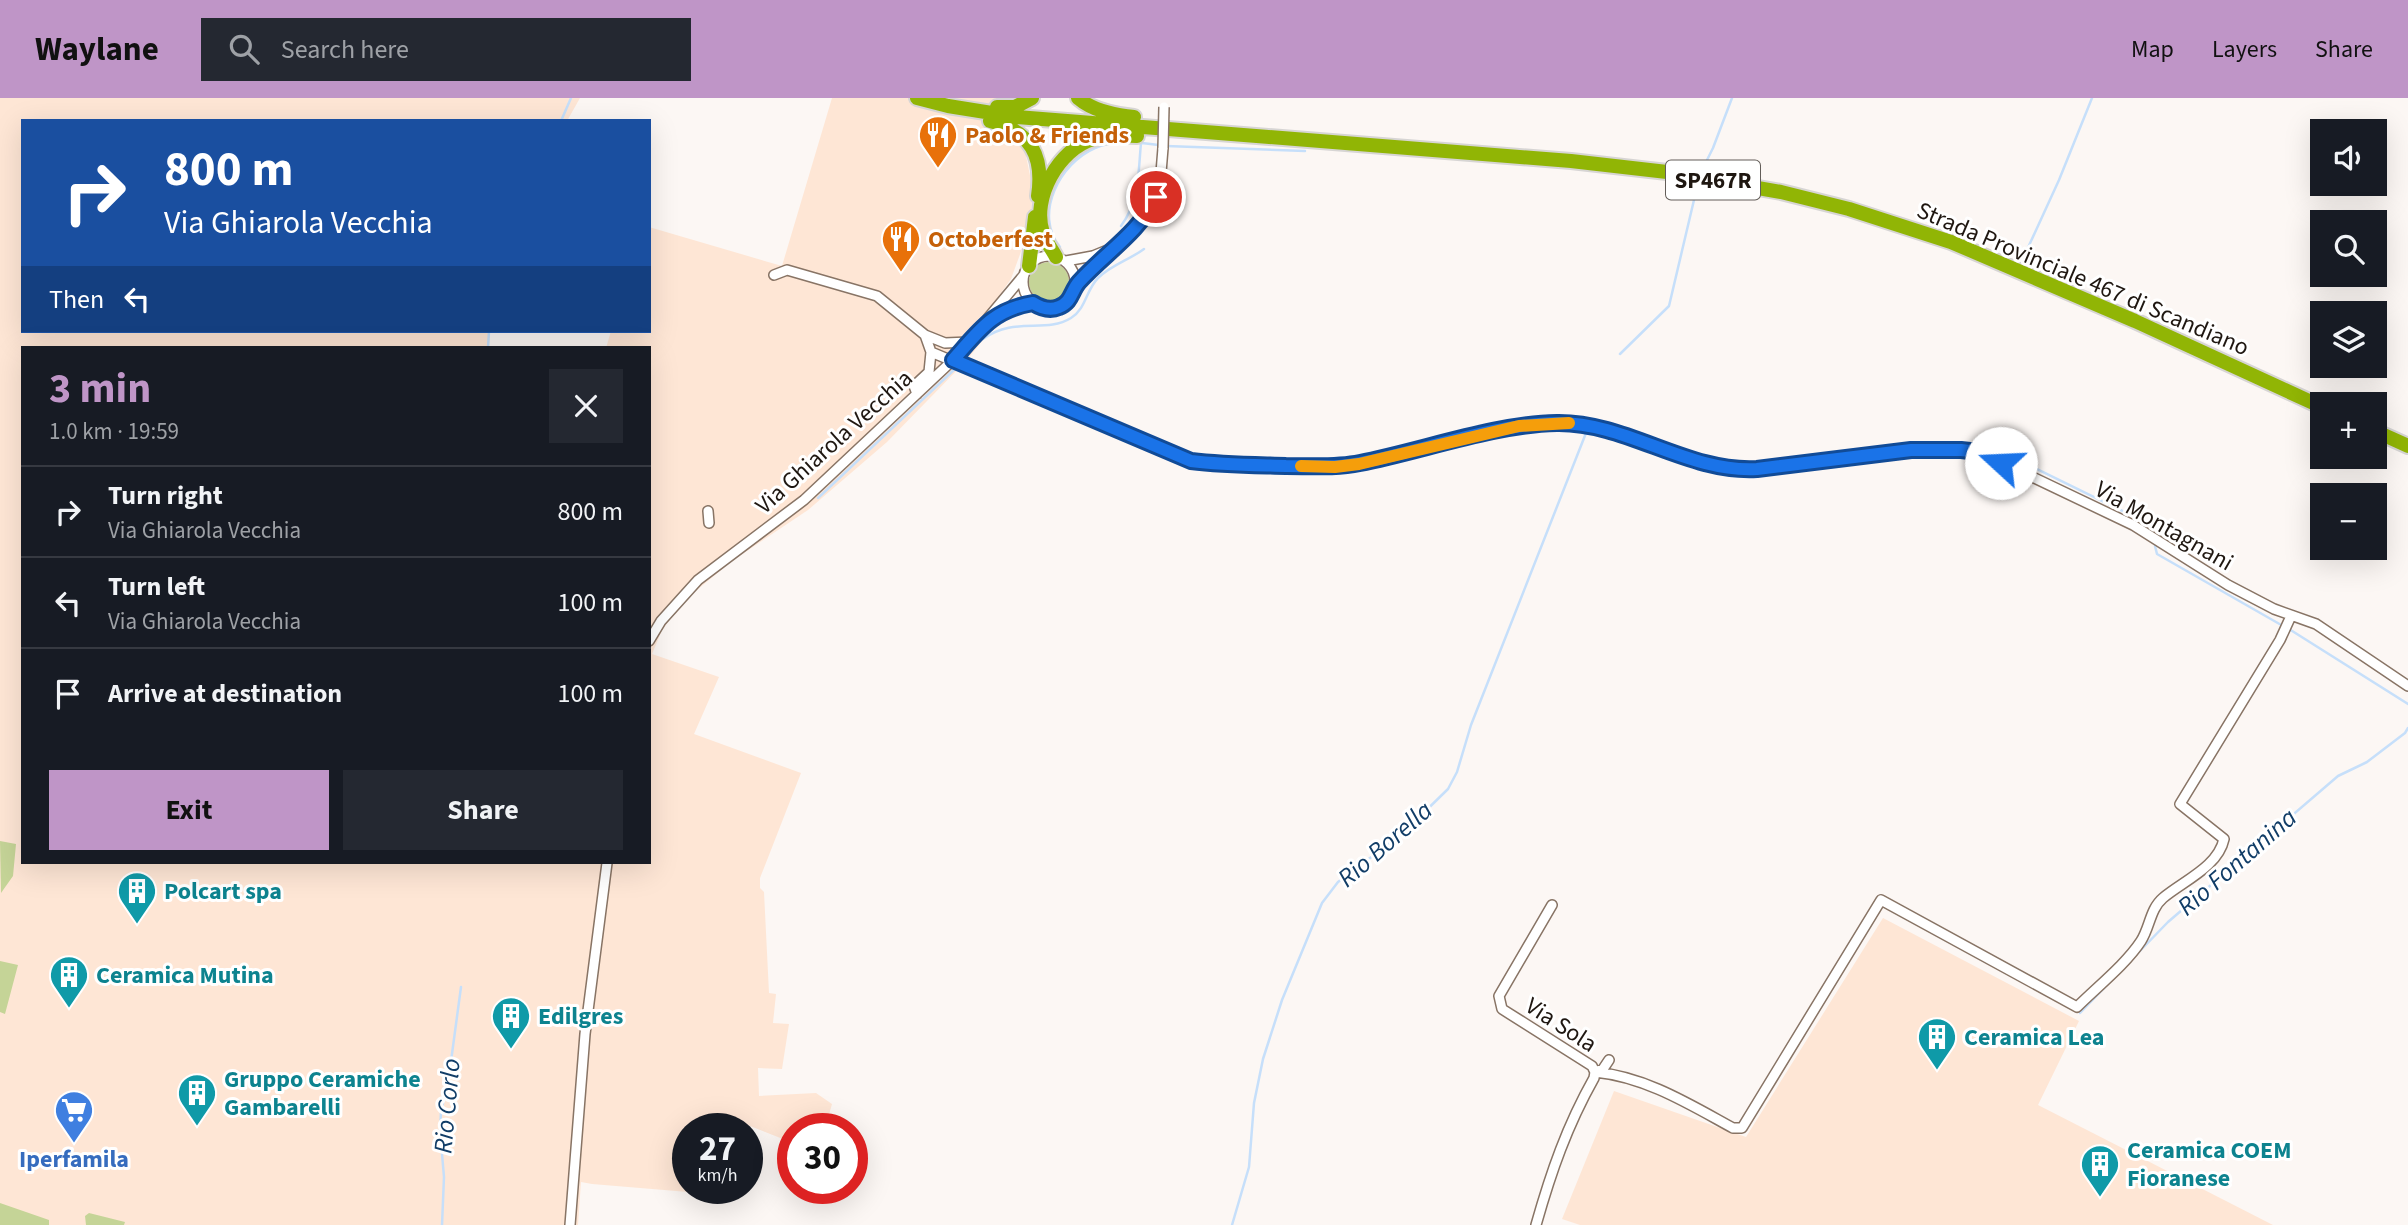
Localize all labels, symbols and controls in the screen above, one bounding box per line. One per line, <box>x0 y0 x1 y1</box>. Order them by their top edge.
search box <box>201 18 691 81</box>
text: Waylane <box>35 26 159 73</box>
icon: search <box>225 30 263 68</box>
text: Search here <box>281 31 409 68</box>
text: Map <box>2131 32 2174 67</box>
text: Layers <box>2212 32 2277 67</box>
text: Share <box>2315 32 2373 67</box>
restaurant icon: Paolo & Friends <box>917 114 959 169</box>
place label: Paolo & Friends <box>965 118 1129 153</box>
map controls <box>2310 119 2387 560</box>
button: sound <box>2310 119 2387 196</box>
text: 800 m <box>164 135 293 205</box>
icon: right <box>49 147 140 238</box>
road number: SP467R <box>1666 160 1760 200</box>
pin <box>1126 167 1186 227</box>
icon: arrive <box>1137 178 1175 216</box>
street label: Strada Provinciale 467 di Scandiano <box>1911 193 2255 365</box>
text: Via Ghiarola Vecchia <box>164 200 433 246</box>
button: search <box>2310 210 2387 287</box>
restaurant icon: Octoberfest <box>880 218 922 273</box>
place label: Octoberfest <box>928 222 1053 257</box>
icon: left <box>118 280 156 318</box>
text: Then <box>49 281 104 318</box>
button: layers <box>2310 301 2387 378</box>
text: 3 min <box>49 359 151 419</box>
street label: Via Ghiarola Vecchia <box>747 362 921 522</box>
button: close <box>549 369 623 443</box>
button: + <box>2310 392 2387 469</box>
text: 1.0 km · 19:59 <box>49 415 179 448</box>
position arrow <box>1964 426 2038 500</box>
street label: Via Montagnani <box>2088 472 2240 580</box>
text: Turn right <box>108 477 223 514</box>
button: − <box>2310 483 2387 560</box>
icon: right <box>49 493 87 531</box>
text: 800 m <box>557 493 623 530</box>
text: Via Ghiarola Vecchia <box>108 514 301 547</box>
text: Turn left <box>108 568 205 605</box>
icon: left <box>49 584 87 622</box>
text: 100 m <box>557 584 623 621</box>
text: Via Ghiarola Vecchia <box>108 605 301 638</box>
icon: arrive <box>49 675 87 713</box>
text: Arrive at destination <box>108 675 342 712</box>
text: 100 m <box>557 675 623 712</box>
button: Exit <box>49 770 329 850</box>
button: Share <box>343 770 623 850</box>
water label: Rio Borella <box>1329 792 1441 896</box>
water label: Rio Fontanina <box>2169 800 2305 924</box>
building icon: Polcart spa <box>116 870 158 925</box>
place label: Polcart spa <box>164 874 282 909</box>
building icon: Ceramica Mutina <box>48 954 90 1009</box>
place label: Ceramica Mutina <box>96 958 274 993</box>
street label: Via Sola <box>1518 989 1604 1061</box>
building icon: Edilgres <box>490 995 532 1050</box>
place label: Edilgres <box>538 999 623 1034</box>
building icon: Ceramica Lea <box>1916 1016 1958 1071</box>
place label: Ceramica Lea <box>1964 1020 2104 1055</box>
water label: Rio Corlo <box>424 1057 470 1155</box>
place label: Gruppo Ceramiche Gambarelli <box>224 1062 421 1125</box>
building icon: Gruppo Ceramiche Gambarelli <box>176 1072 218 1127</box>
supermarket icon: Iperfamila <box>53 1089 95 1144</box>
speed limit sign: 30 <box>777 1113 868 1204</box>
text: 27 <box>699 1124 736 1174</box>
place label: Ceramica COEM Fioranese <box>2127 1133 2292 1196</box>
place label: Iperfamila <box>19 1142 129 1177</box>
building icon: Ceramica COEM Fioranese <box>2079 1143 2121 1198</box>
text: km/h <box>698 1163 737 1188</box>

